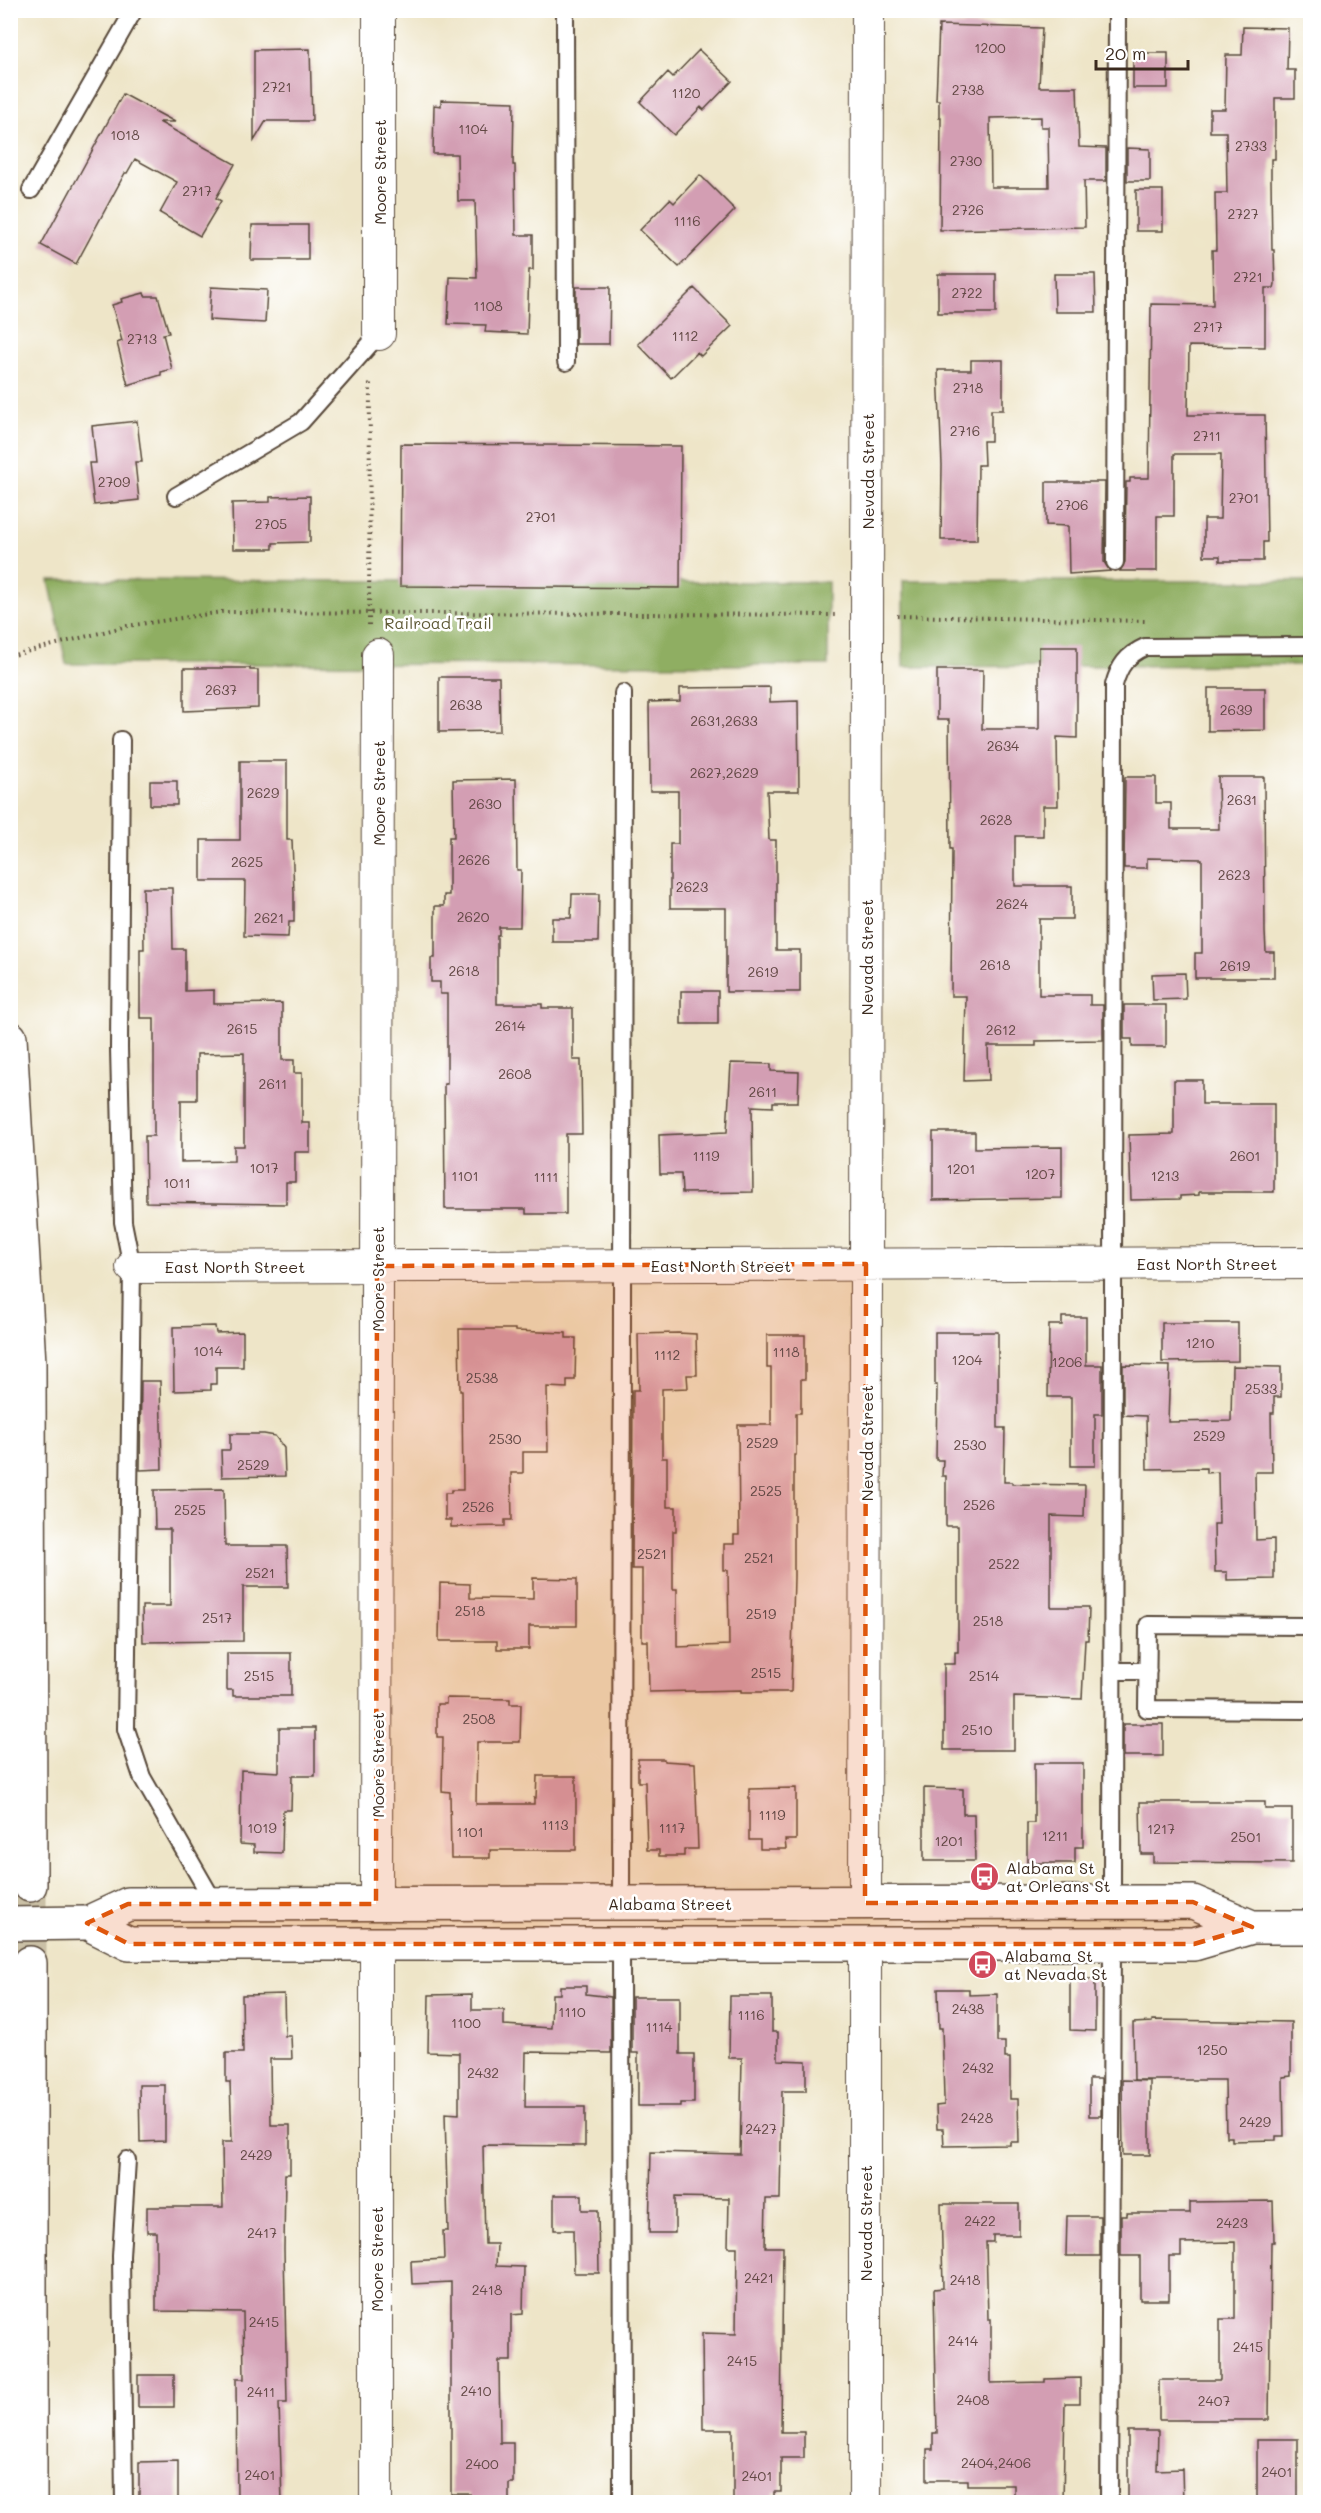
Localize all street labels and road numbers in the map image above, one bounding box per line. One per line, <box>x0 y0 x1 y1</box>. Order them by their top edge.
street label: Moore Street <box>369 119 390 225</box>
street label: Nevada Street <box>857 413 878 529</box>
street label: Moore Street <box>368 740 389 846</box>
street label: Nevada Street <box>856 899 877 1015</box>
street label: Moore Street <box>367 1226 388 1332</box>
street label: East North Street <box>1137 1253 1277 1274</box>
street label: East North Street <box>651 1255 791 1276</box>
street label: East North Street <box>165 1256 305 1277</box>
street label: Nevada Street <box>856 1385 877 1501</box>
street label: Moore Street <box>367 1712 388 1818</box>
street label: Alabama Street <box>608 1893 732 1914</box>
street label: Nevada Street <box>855 2165 876 2281</box>
street label: Moore Street <box>366 2206 387 2312</box>

